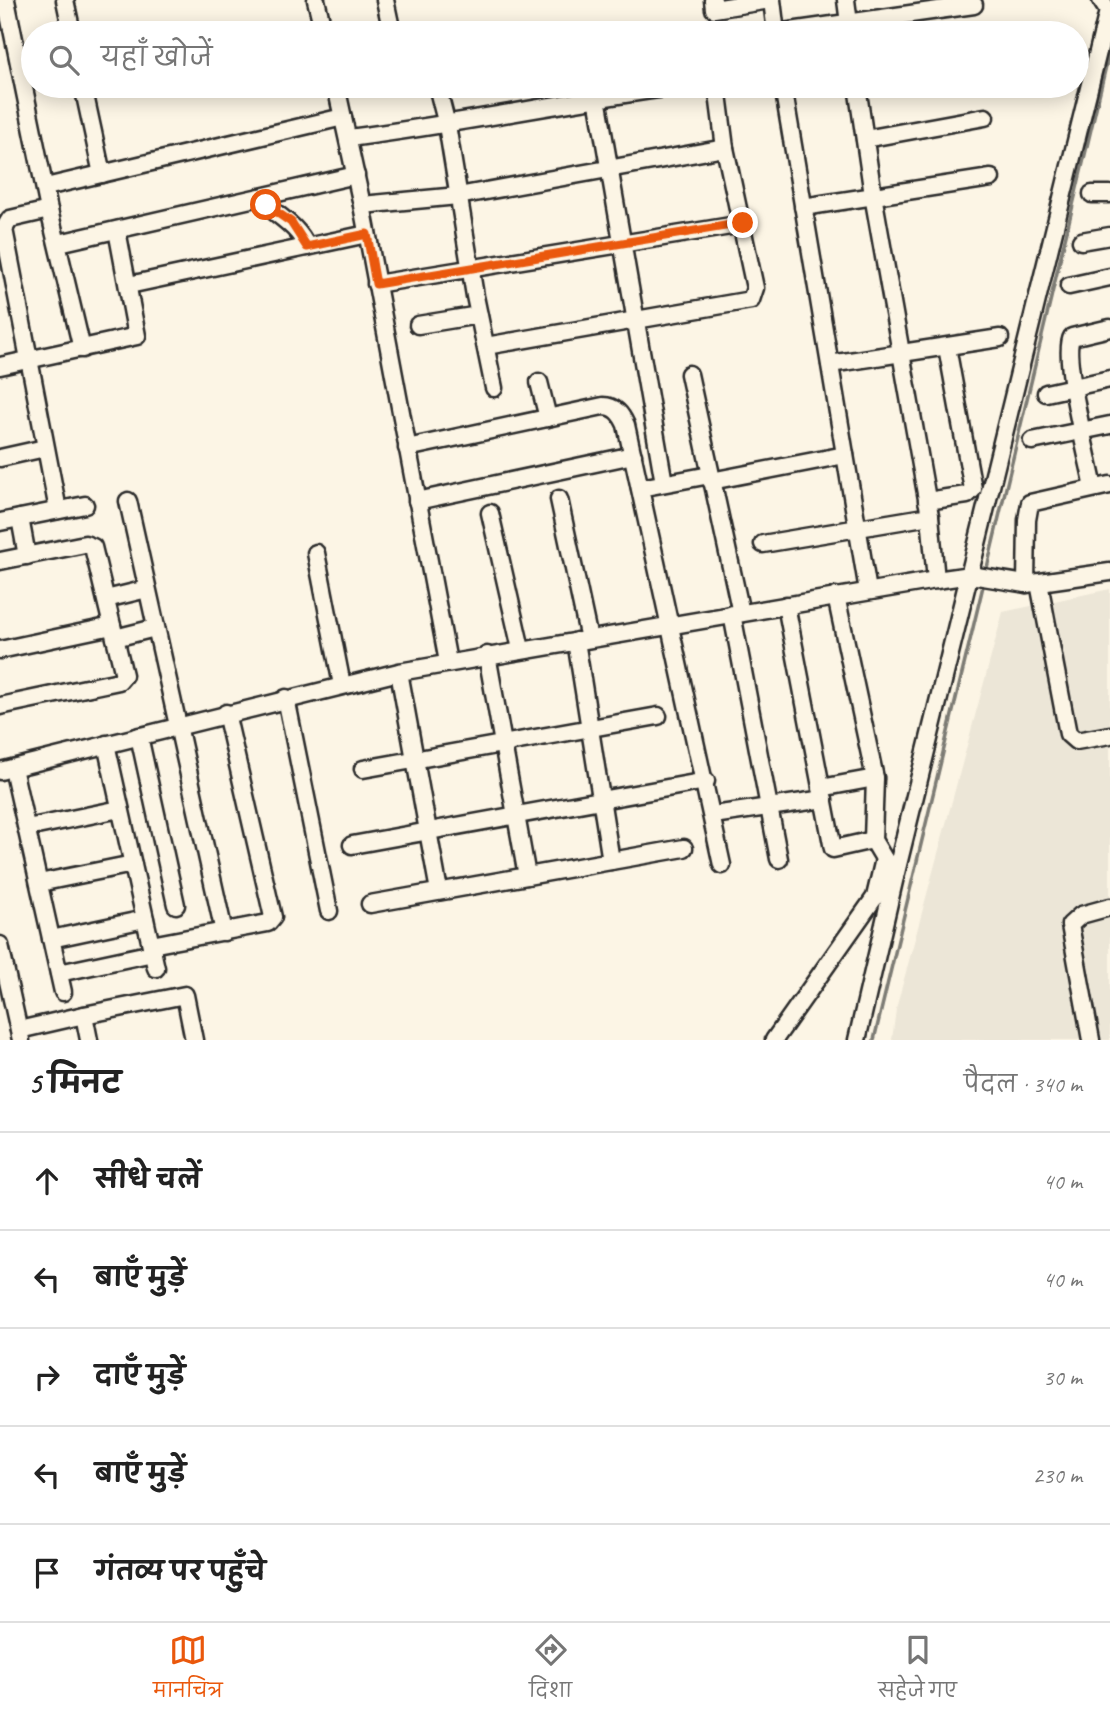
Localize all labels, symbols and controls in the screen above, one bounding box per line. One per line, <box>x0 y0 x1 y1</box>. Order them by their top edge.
search box <box>21 21 1089 98</box>
icon: search <box>45 41 83 79</box>
text: यहाँ खोजें <box>101 41 212 74</box>
route start <box>250 189 281 220</box>
route end <box>727 207 758 238</box>
text: 5 मिनट <box>28 1064 121 1102</box>
text: पैदल · 340 m <box>964 1070 1082 1099</box>
icon: ahead <box>28 1162 66 1200</box>
text: सीधे चलें <box>95 1163 201 1196</box>
text: 40 m <box>1043 1167 1082 1196</box>
icon: left <box>28 1260 66 1298</box>
text: बाएँ मुड़ें <box>95 1261 186 1294</box>
text: 40 m <box>1043 1265 1082 1294</box>
icon: right <box>28 1358 66 1396</box>
text: दाएँ मुड़ें <box>95 1359 185 1392</box>
text: 30 m <box>1043 1363 1082 1392</box>
icon: left <box>28 1456 66 1494</box>
text: बाएँ मुड़ें <box>95 1457 186 1490</box>
text: 230 m <box>1033 1461 1082 1490</box>
icon: arrive <box>28 1554 66 1592</box>
text: गंतव्य पर पहुँचे <box>95 1555 266 1588</box>
tab: मानचित्र <box>153 1631 223 1711</box>
tab: दिशा <box>529 1631 572 1711</box>
tab: सहेजे गए <box>878 1631 957 1711</box>

